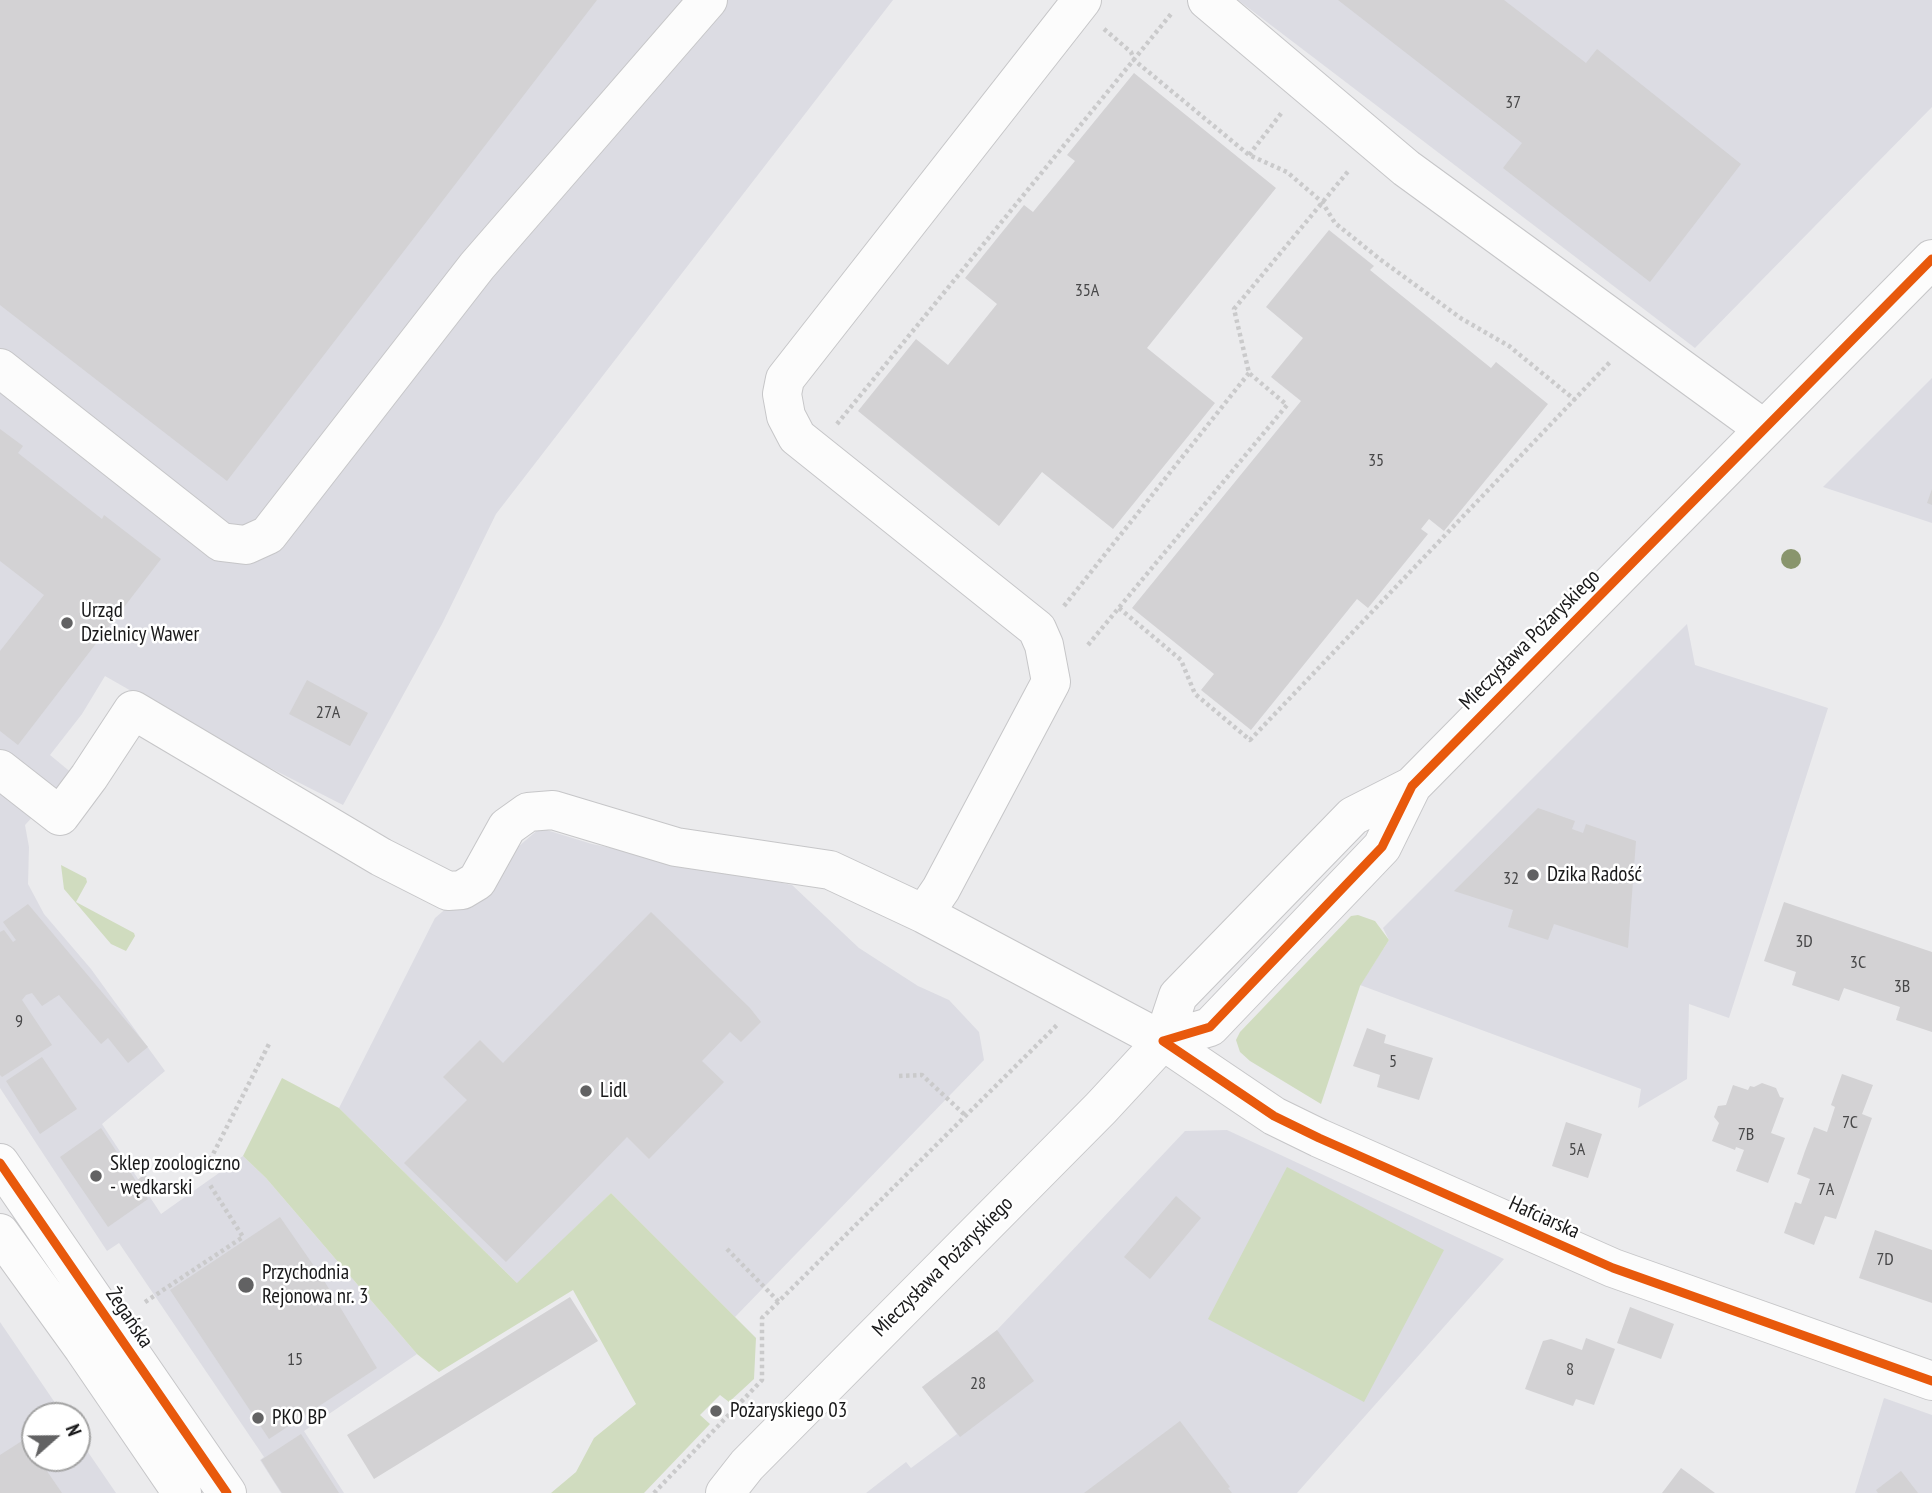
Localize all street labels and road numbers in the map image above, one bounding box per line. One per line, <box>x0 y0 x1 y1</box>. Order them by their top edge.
street label: Mieczysława Pożaryskiego <box>1454 564 1606 716</box>
street label: Mieczysława Pożaryskiego <box>867 1191 1019 1343</box>
street label: Hafciarska <box>1505 1191 1583 1245</box>
street label: Żegańska <box>100 1283 158 1353</box>

